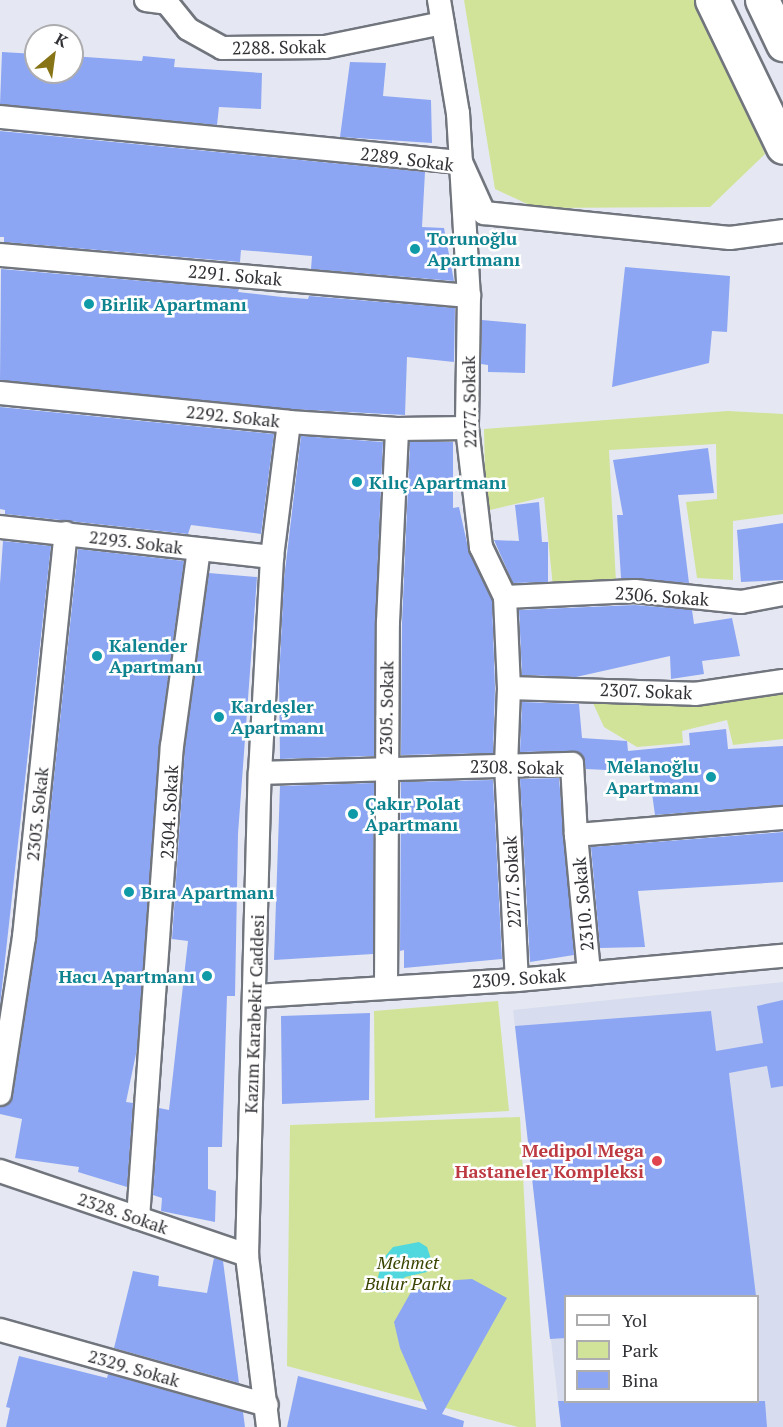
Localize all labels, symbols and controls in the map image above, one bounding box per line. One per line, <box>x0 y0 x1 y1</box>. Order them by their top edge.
north arrow <box>24 24 84 84</box>
text: K <box>51 28 72 52</box>
street label: 2288. Sokak <box>231 35 327 59</box>
street label: 2289. Sokak <box>359 142 455 176</box>
place label: Torunoğlu Apartmanı <box>427 228 520 270</box>
marker: Torunoğlu Apartmanı <box>408 242 422 256</box>
street label: 2291. Sokak <box>187 260 283 290</box>
place label: Birlik Apartmanı <box>101 293 247 315</box>
marker: Birlik Apartmanı <box>82 297 96 311</box>
street label: 2277. Sokak <box>457 355 481 449</box>
street label: 2292. Sokak <box>185 400 281 432</box>
place label: Kılıç Apartmanı <box>369 471 507 493</box>
marker: Kılıç Apartmanı <box>350 475 364 489</box>
street label: 2293. Sokak <box>88 525 184 559</box>
street label: 2306. Sokak <box>614 582 710 610</box>
place label: Kalender Apartmanı <box>109 635 202 678</box>
marker: Kalender Apartmanı <box>90 649 104 663</box>
street label: 2305. Sokak <box>374 660 398 756</box>
street label: 2307. Sokak <box>599 679 693 703</box>
place label: Kardeşler Apartmanı <box>231 696 324 738</box>
marker: Kardeşler Apartmanı <box>212 710 226 724</box>
street label: 2308. Sokak <box>469 755 565 779</box>
place label: Melanoğlu Apartmanı <box>606 756 699 798</box>
street label: 2304. Sokak <box>156 764 182 860</box>
street label: 2303. Sokak <box>21 766 53 862</box>
marker: Melanoğlu Apartmanı <box>704 770 718 784</box>
place label: Çakır Polat Apartmanı <box>365 793 461 836</box>
marker: Çakır Polat Apartmanı <box>346 807 360 821</box>
street label: 2277. Sokak <box>499 835 525 929</box>
street label: 2310. Sokak <box>568 856 598 952</box>
place label: Bıra Apartmanı <box>141 881 275 903</box>
marker: Bıra Apartmanı <box>122 885 136 899</box>
street label: Kazım Karabekir Caddesi <box>240 914 268 1114</box>
street label: 2309. Sokak <box>471 964 567 992</box>
place label: Hacı Apartmanı <box>58 965 195 987</box>
marker: Hacı Apartmanı <box>200 969 214 983</box>
place label: Medipol Mega Hastaneler Kompleksi <box>455 1140 644 1182</box>
marker: Medipol Mega Hastaneler Kompleksi <box>648 1152 666 1170</box>
street label: 2328. Sokak <box>75 1187 171 1239</box>
park label: Mehmet Bulur Parkı <box>364 1252 452 1294</box>
legend <box>564 1295 759 1403</box>
text: Yol <box>622 1308 647 1332</box>
text: Park <box>622 1338 658 1362</box>
street label: 2329. Sokak <box>85 1345 183 1391</box>
text: Bina <box>622 1368 658 1392</box>

